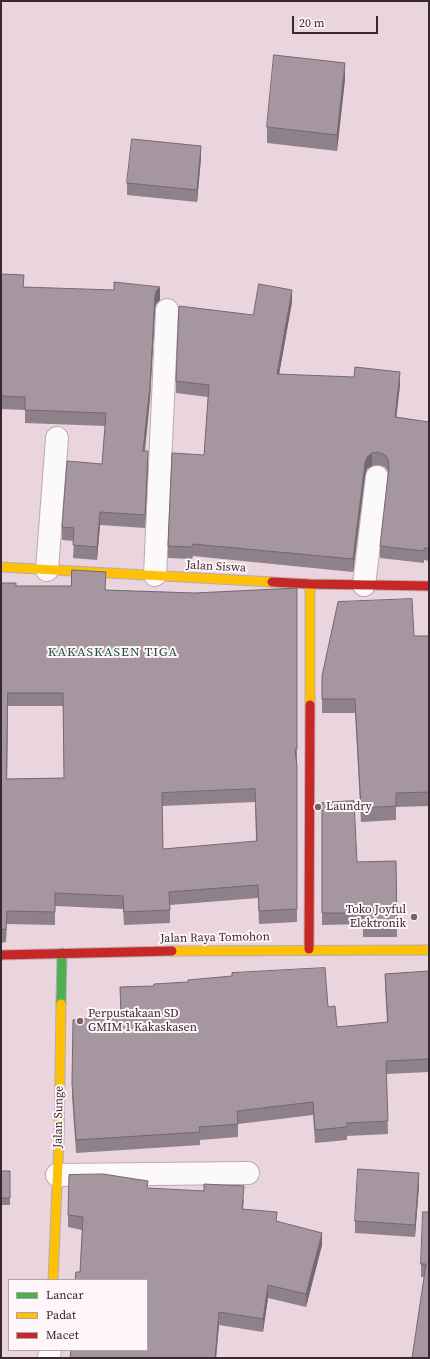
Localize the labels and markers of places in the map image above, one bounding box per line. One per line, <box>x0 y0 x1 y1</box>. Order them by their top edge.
place label: Laundry <box>326 800 372 814</box>
marker: Laundry <box>313 802 323 812</box>
place label: Toko Joyful Elektronik <box>346 903 406 931</box>
marker: Toko Joyful Elektronik <box>409 912 419 922</box>
place label: Perpustakaan SD GMIM 1 Kakaskasen <box>88 1007 197 1035</box>
marker: Perpustakaan SD GMIM 1 Kakaskasen <box>75 1016 85 1026</box>

